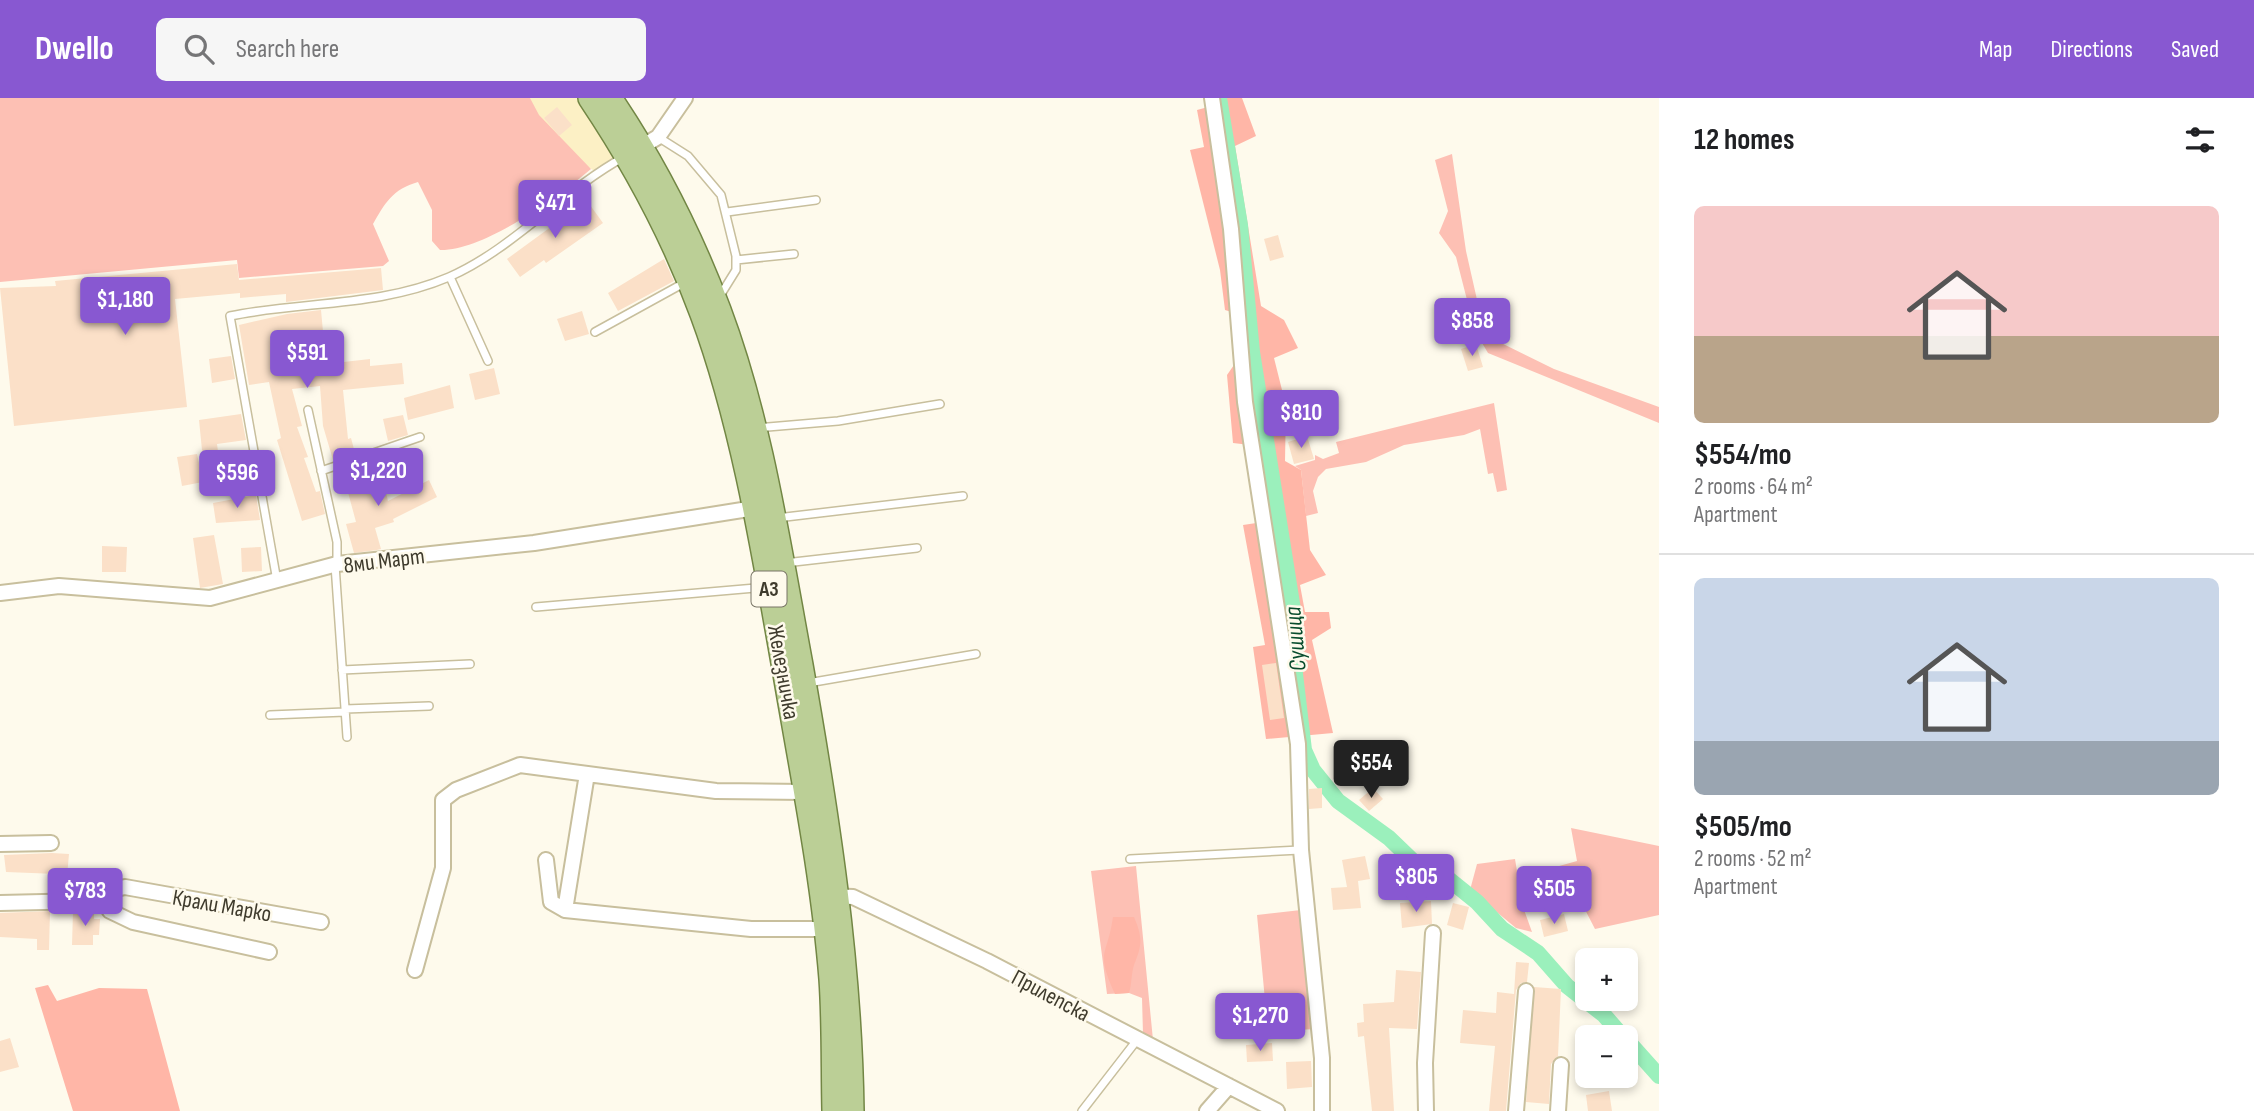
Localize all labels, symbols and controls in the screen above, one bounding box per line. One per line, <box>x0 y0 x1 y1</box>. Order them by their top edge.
search box <box>156 18 646 81</box>
text: Dwello <box>35 29 114 69</box>
icon: search <box>180 30 218 68</box>
text: Search here <box>236 34 339 65</box>
text: Map <box>1979 35 2012 64</box>
text: Directions <box>2050 35 2133 64</box>
text: Saved <box>2171 35 2219 64</box>
icon: filters <box>2181 121 2219 159</box>
text: 12 homes <box>1694 122 1795 158</box>
pin: $471 <box>514 180 596 240</box>
text: $471 <box>534 189 576 217</box>
icon: home <box>1894 252 2020 378</box>
pin: $1,180 <box>68 278 182 337</box>
text: $1,180 <box>96 286 154 314</box>
pin: $858 <box>1431 299 1513 358</box>
text: $858 <box>1450 307 1494 335</box>
pin: $591 <box>266 330 348 390</box>
text: $591 <box>286 339 328 367</box>
pin: $810 <box>1260 390 1342 450</box>
text: $810 <box>1280 399 1322 427</box>
text: $554/mo <box>1694 437 1792 473</box>
pin: $1,220 <box>321 448 435 508</box>
pin: $596 <box>196 450 278 510</box>
text: $1,220 <box>349 457 407 485</box>
text: $596 <box>215 459 259 487</box>
text: 2 rooms · 64 m² <box>1694 473 1813 501</box>
text: Apartment <box>1694 501 1778 529</box>
street label: 8ми Март <box>342 542 426 580</box>
road number: A3 <box>752 572 786 606</box>
water label: Сушица <box>1278 605 1313 672</box>
street label: Железничка <box>761 623 805 722</box>
icon: home <box>1894 624 2020 750</box>
pin: $554 <box>1330 740 1412 800</box>
text: $554 <box>1350 749 1392 777</box>
text: $505/mo <box>1694 809 1792 845</box>
text: 2 rooms · 52 m² <box>1694 845 1812 873</box>
pin: $805 <box>1375 854 1457 914</box>
text: $805 <box>1394 863 1438 891</box>
pin: $505 <box>1513 866 1595 926</box>
pin: $783 <box>44 868 126 928</box>
text: Apartment <box>1694 873 1778 901</box>
text: $505 <box>1533 875 1575 903</box>
text: $783 <box>64 877 106 905</box>
street label: Крали Марко <box>170 884 273 928</box>
map controls <box>1575 948 1638 1088</box>
button: + <box>1575 948 1638 1011</box>
street label: Прилепска <box>1007 964 1094 1028</box>
pin: $1,270 <box>1203 993 1317 1053</box>
text: $1,270 <box>1231 1002 1289 1030</box>
button: − <box>1575 1025 1638 1088</box>

